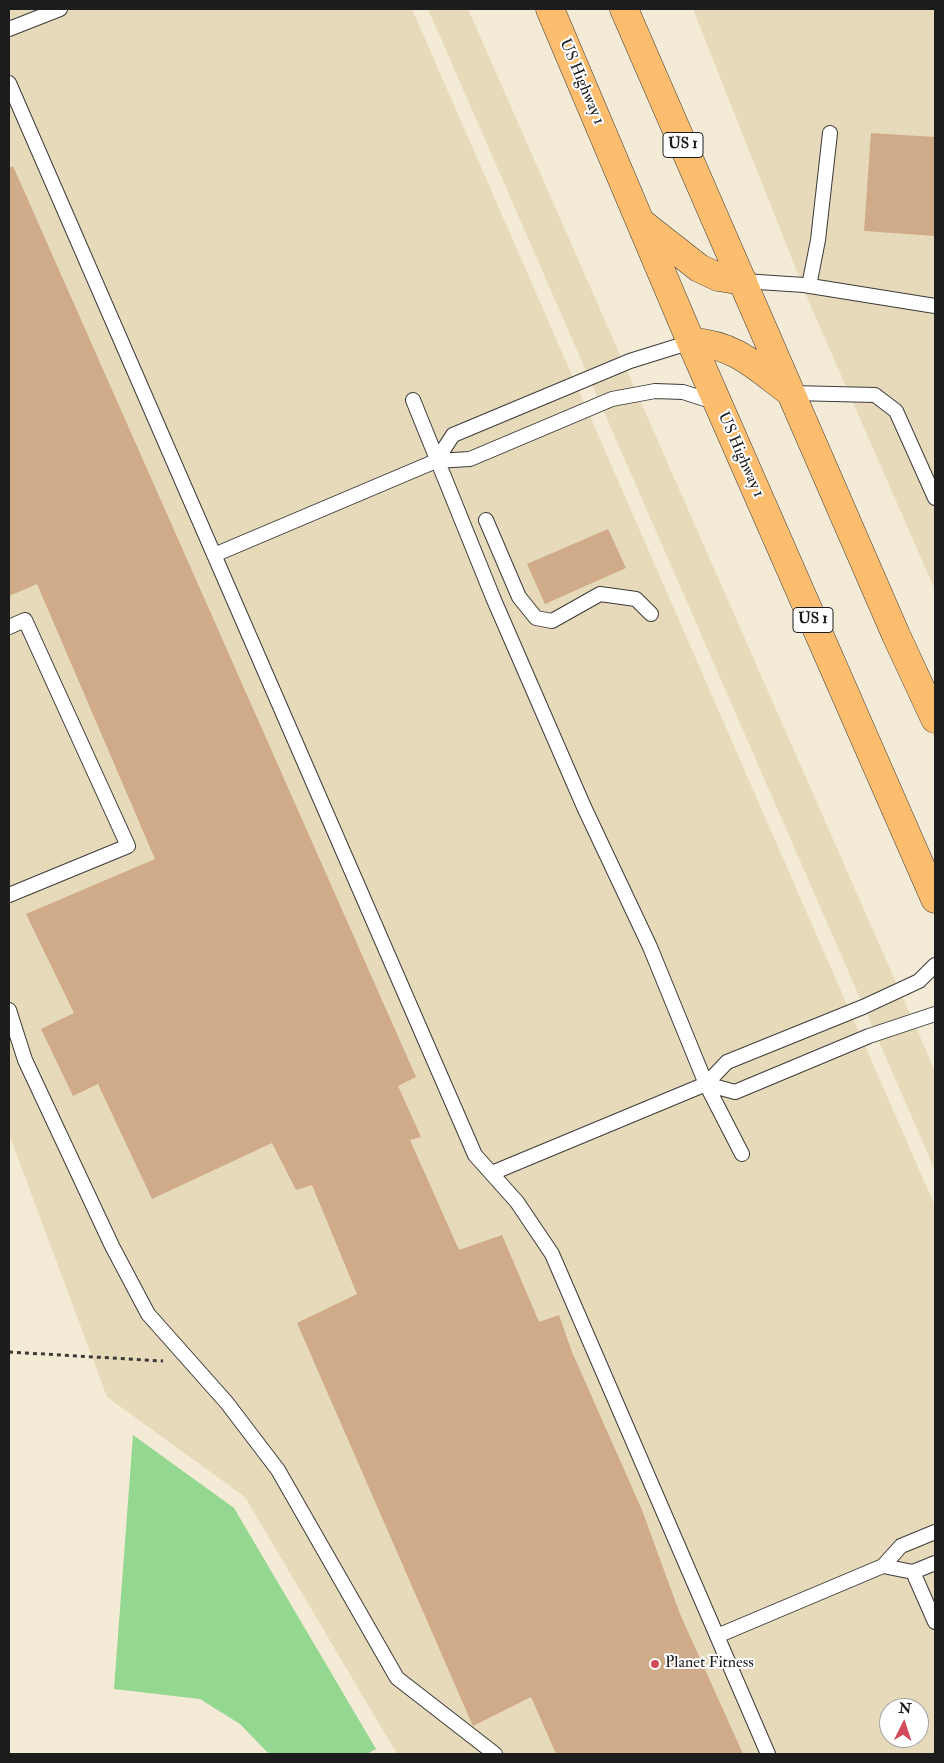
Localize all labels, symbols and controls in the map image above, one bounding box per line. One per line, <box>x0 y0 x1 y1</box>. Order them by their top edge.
street label: US Highway 1 <box>554 36 608 128</box>
road number: US 1 <box>663 132 703 158</box>
street label: US Highway 1 <box>713 409 767 501</box>
road number: US 1 <box>793 608 833 632</box>
place label: Planet Fitness <box>665 1654 754 1674</box>
marker: Planet Fitness <box>649 1658 661 1670</box>
north arrow <box>879 1698 929 1748</box>
text: N <box>898 1700 912 1717</box>

